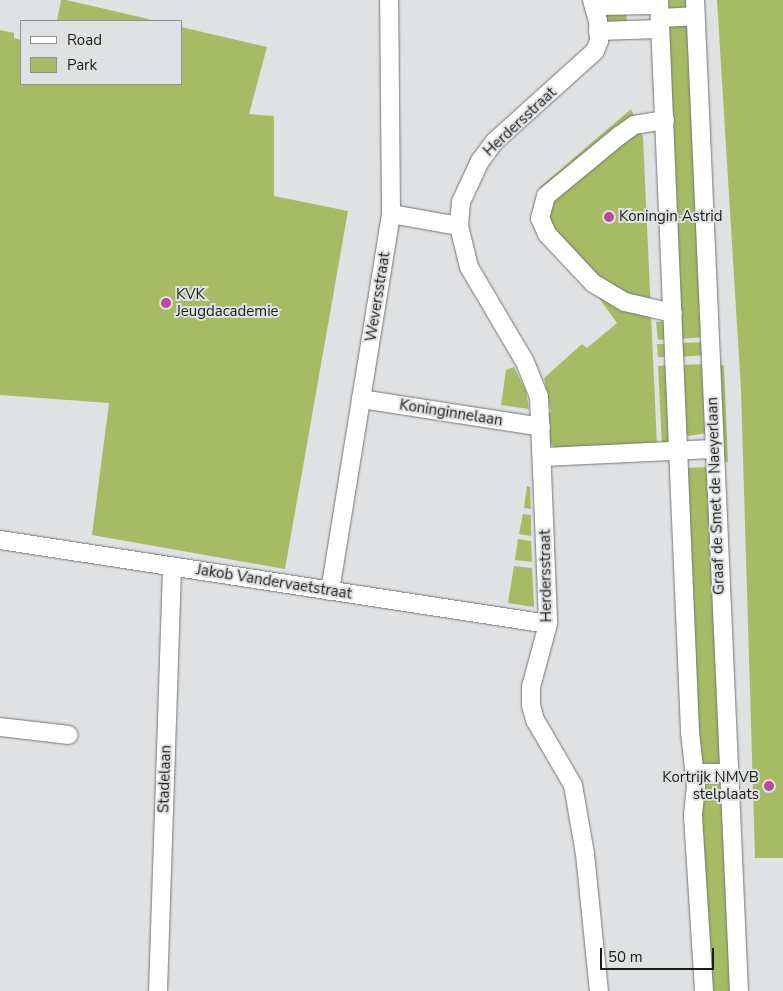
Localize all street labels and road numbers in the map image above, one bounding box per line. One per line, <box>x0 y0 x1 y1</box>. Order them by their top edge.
street label: Herdersstraat <box>480 84 560 160</box>
street label: Weversstraat <box>362 251 394 343</box>
street label: Koninginnelaan <box>398 396 504 430</box>
street label: Graaf de Smet de Naeyerlaan <box>704 397 728 595</box>
street label: Herdersstraat <box>536 529 556 623</box>
street label: Jakob Vandervaetstraat <box>195 561 353 603</box>
street label: Stadelaan <box>155 745 175 813</box>

